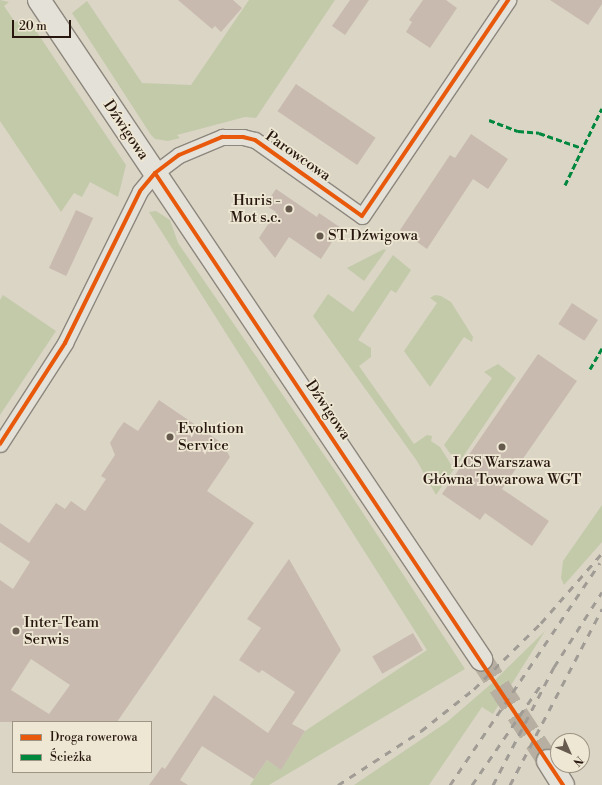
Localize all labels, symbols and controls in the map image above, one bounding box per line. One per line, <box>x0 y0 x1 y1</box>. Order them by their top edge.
scale bar <box>14 12 73 38</box>
text: 20 m <box>19 19 47 34</box>
street label: Dźwigowa <box>100 97 152 163</box>
street label: Parowcowa <box>262 127 334 185</box>
place label: Huris - Mot s.c. <box>230 191 281 226</box>
marker: Huris - Mot s.c. <box>284 204 294 214</box>
place label: ST Dźwigowa <box>328 227 418 245</box>
marker: ST Dźwigowa <box>315 231 325 241</box>
street label: Dźwigowa <box>302 377 354 443</box>
place label: Evolution Service <box>178 419 244 454</box>
marker: Evolution Service <box>165 432 175 442</box>
marker: LCS Warszawa Główna Towarowa WGT <box>497 442 507 452</box>
place label: LCS Warszawa Główna Towarowa WGT <box>423 453 581 488</box>
place label: Inter-Team Serwis <box>24 613 99 648</box>
marker: Inter-Team Serwis <box>11 626 21 636</box>
legend <box>12 721 152 773</box>
text: Droga rowerowa <box>50 730 138 745</box>
north arrow <box>550 733 590 773</box>
text: Ścieżka <box>50 750 91 765</box>
text: N <box>570 753 586 769</box>

